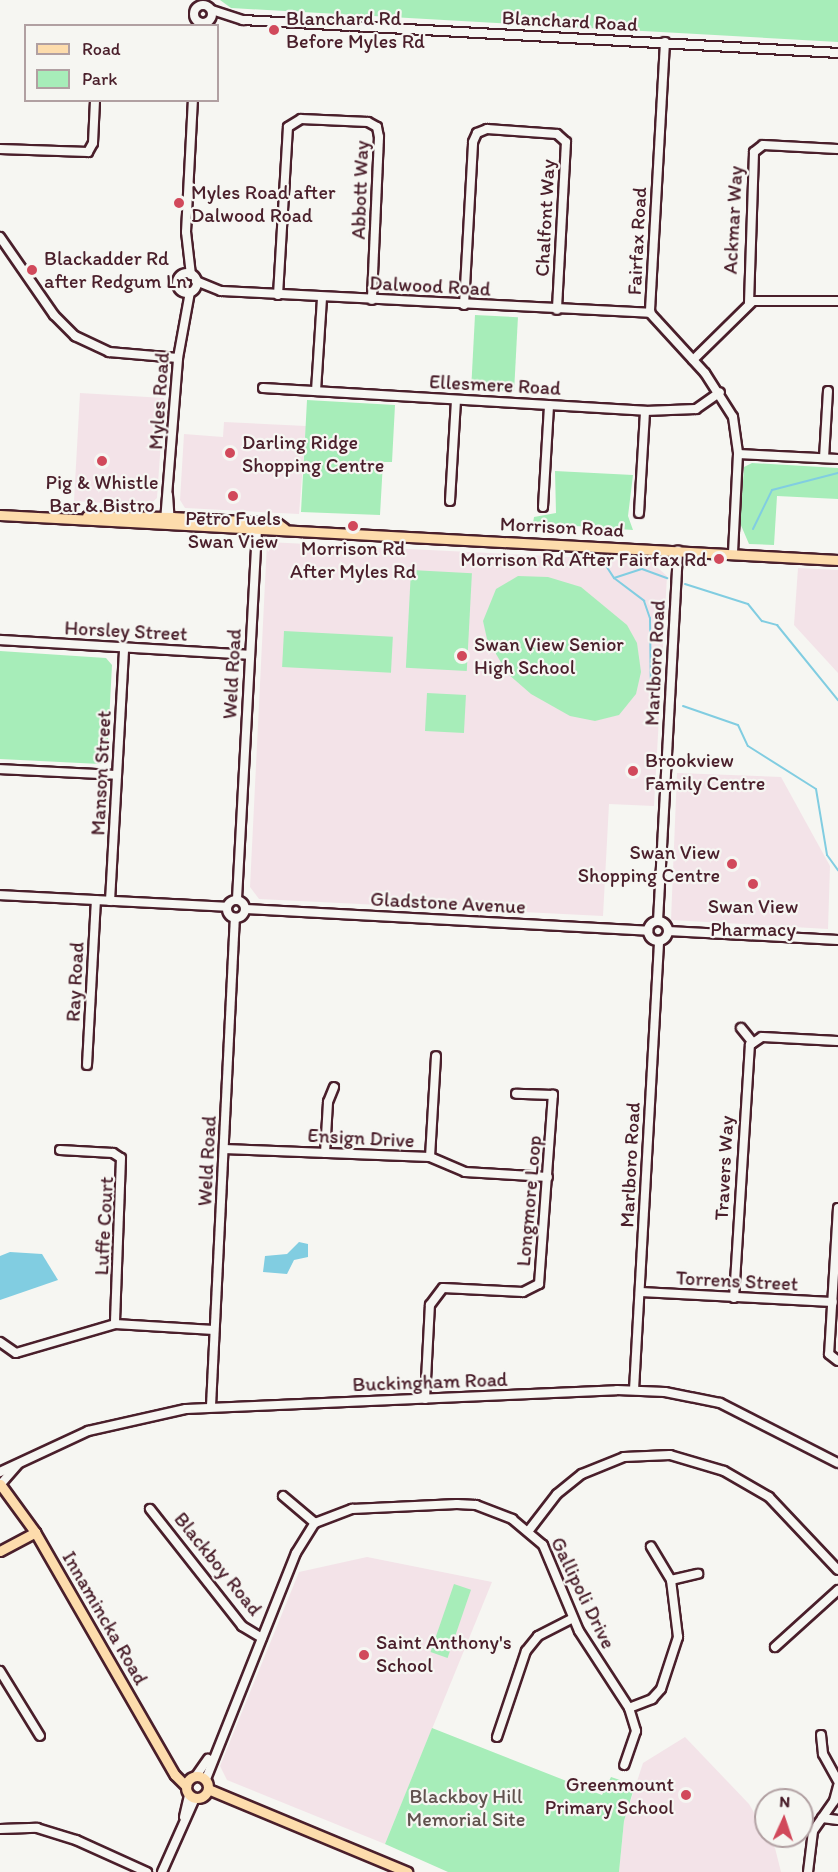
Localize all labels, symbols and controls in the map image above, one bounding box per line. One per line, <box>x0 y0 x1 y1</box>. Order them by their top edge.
street label: Blanchard Road <box>502 5 638 37</box>
place label: Blanchard Rd Before Myles Rd <box>286 6 425 53</box>
marker: Blanchard Rd Before Myles Rd <box>267 23 281 37</box>
legend <box>24 24 219 102</box>
text: Road <box>82 38 121 60</box>
text: Park <box>82 68 117 90</box>
street label: Abbott Way <box>346 140 374 240</box>
street label: Chalfont Way <box>530 159 560 277</box>
street label: Ackmar Way <box>718 165 748 275</box>
place label: Myles Road after Dalwood Road <box>191 180 335 227</box>
street label: Fairfax Road <box>622 186 652 296</box>
marker: Myles Road after Dalwood Road <box>172 196 186 210</box>
place label: Blackadder Rd after Redgum Ln <box>44 246 187 293</box>
marker: Blackadder Rd after Redgum Ln <box>25 263 39 277</box>
street label: Dalwood Road <box>369 271 491 301</box>
street label: Myles Road <box>144 352 174 450</box>
street label: Ellesmere Road <box>428 370 562 400</box>
place label: Darling Ridge Shopping Centre <box>242 430 384 477</box>
marker: Darling Ridge Shopping Centre <box>223 446 237 460</box>
marker: Pig & Whistle Bar & Bistro <box>95 454 109 468</box>
place label: Pig & Whistle Bar & Bistro <box>45 470 159 517</box>
marker: Petro Fuels Swan View <box>226 489 240 503</box>
place label: Petro Fuels Swan View <box>185 506 281 553</box>
street label: Morrison Road <box>499 512 625 542</box>
marker: Morrison Rd After Myles Rd <box>346 519 360 533</box>
place label: Morrison Rd After Myles Rd <box>290 536 416 583</box>
place label: Morrison Rd After Fairfax Rd <box>460 547 707 571</box>
marker: Morrison Rd After Fairfax Rd <box>712 552 726 566</box>
street label: Marlboro Road <box>640 599 670 727</box>
street label: Horsley Street <box>64 616 188 646</box>
street label: Weld Road <box>218 628 246 720</box>
place label: Swan View Senior High School <box>474 632 624 679</box>
marker: Swan View Senior High School <box>455 649 469 663</box>
street label: Manson Street <box>86 710 116 836</box>
place label: Brookview Family Centre <box>645 748 765 795</box>
marker: Brookview Family Centre <box>626 764 640 778</box>
place label: Swan View Shopping Centre <box>578 840 720 887</box>
marker: Swan View Shopping Centre <box>725 857 739 871</box>
marker: Swan View Pharmacy <box>746 877 760 891</box>
street label: Gladstone Avenue <box>370 887 526 919</box>
place label: Swan View Pharmacy <box>708 894 798 941</box>
street label: Ray Road <box>61 942 89 1022</box>
street label: Marlboro Road <box>615 1101 645 1229</box>
street label: Weld Road <box>193 1115 221 1207</box>
street label: Travers Way <box>709 1115 739 1221</box>
street label: Ensign Drive <box>307 1123 415 1153</box>
street label: Longmore Loop <box>511 1134 547 1268</box>
street label: Luffe Court <box>89 1176 119 1276</box>
street label: Torrens Street <box>675 1266 799 1296</box>
street label: Buckingham Road <box>352 1367 508 1397</box>
street label: Blackboy Road <box>169 1508 267 1620</box>
street label: Gallipoli Drive <box>546 1533 620 1653</box>
street label: Innamincka Road <box>57 1547 153 1689</box>
place label: Saint Anthony's School <box>376 1631 512 1678</box>
marker: Saint Anthony's School <box>357 1648 371 1662</box>
place label: Greenmount Primary School <box>545 1772 674 1819</box>
park label: Blackboy Hill Memorial Site <box>407 1785 525 1832</box>
marker: Greenmount Primary School <box>679 1788 693 1802</box>
north arrow <box>754 1788 814 1848</box>
text: N <box>779 1792 791 1811</box>

